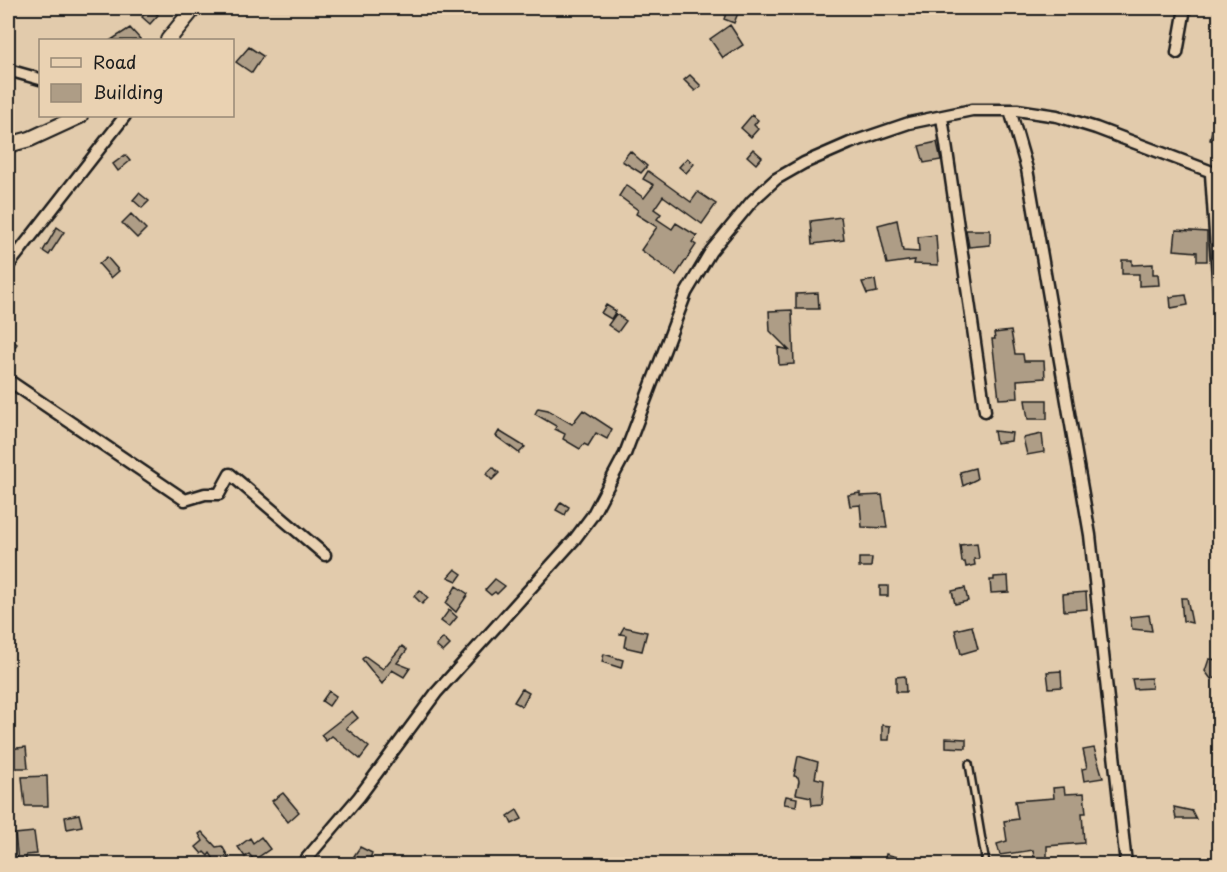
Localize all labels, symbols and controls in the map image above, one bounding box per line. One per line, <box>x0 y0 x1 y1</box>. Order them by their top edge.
legend <box>39 39 234 117</box>
text: Road <box>93 48 137 75</box>
text: Building <box>93 78 163 105</box>

